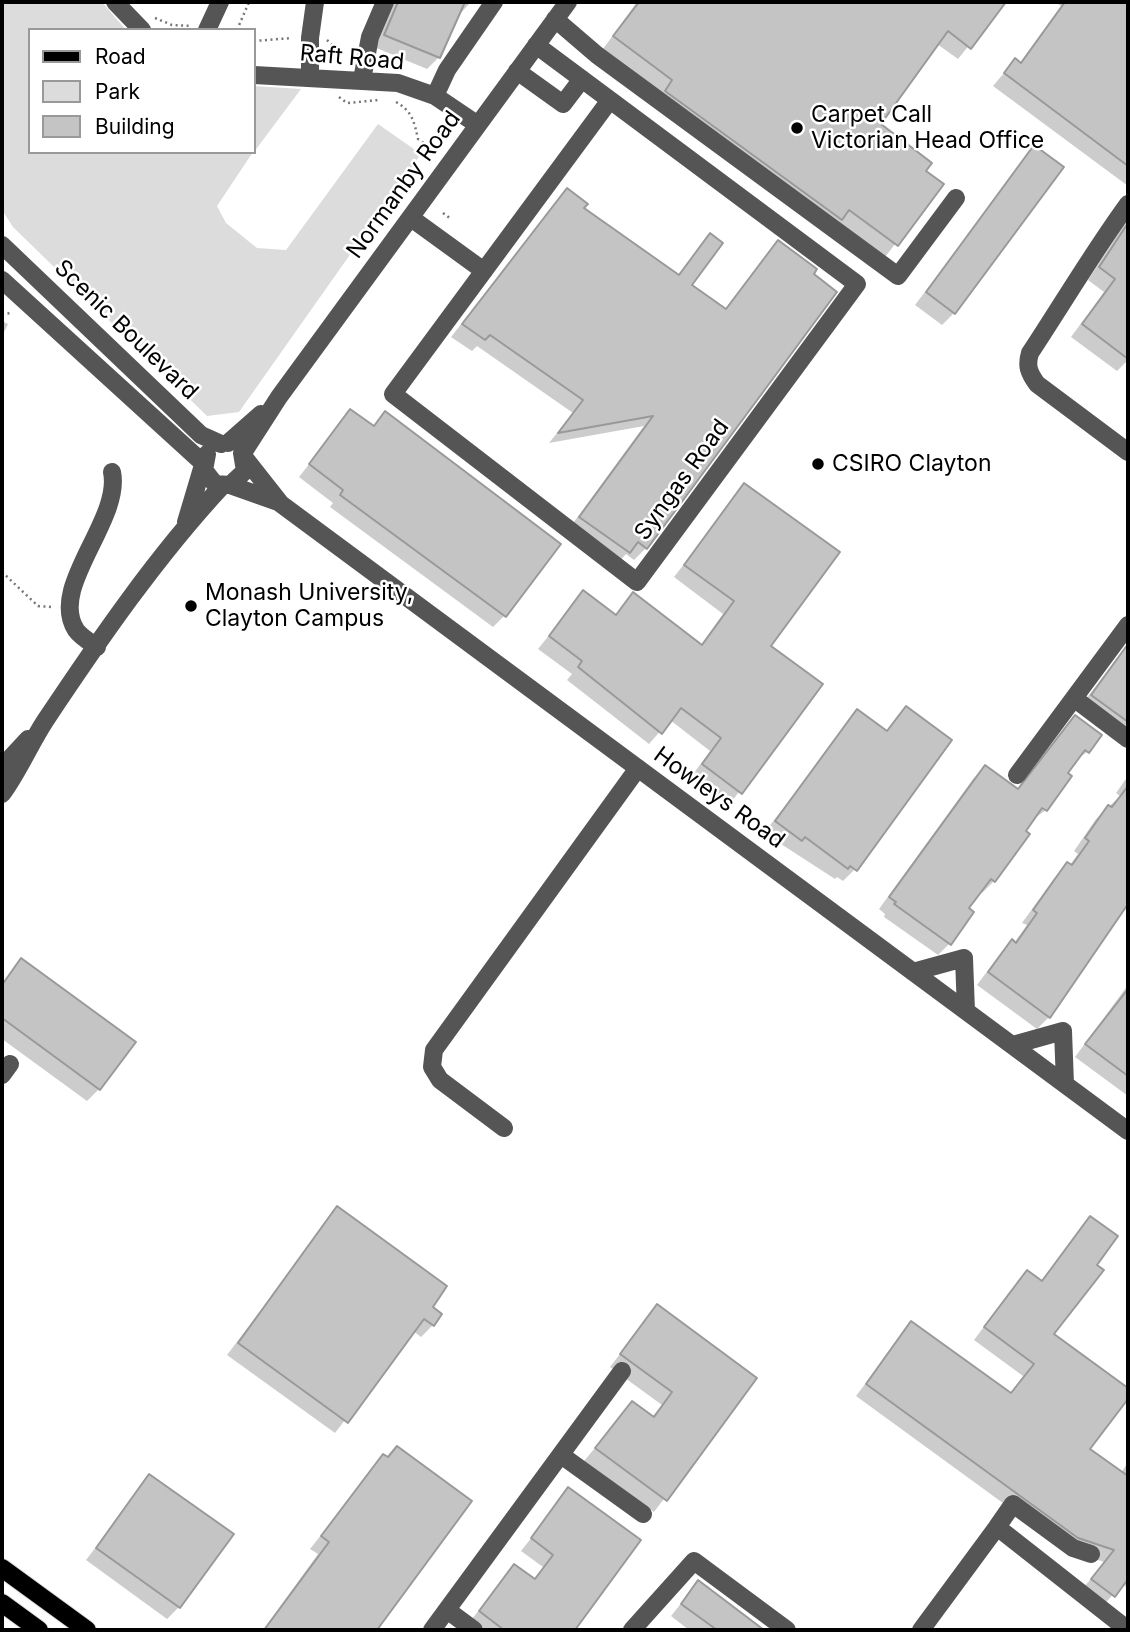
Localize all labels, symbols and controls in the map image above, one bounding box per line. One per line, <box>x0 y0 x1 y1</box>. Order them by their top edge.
legend <box>28 28 256 154</box>
street label: Raft Road <box>299 40 405 76</box>
text: Road <box>95 44 146 69</box>
text: Park <box>95 79 140 104</box>
place label: Carpet Call Victorian Head Office <box>811 101 1044 155</box>
street label: Normanby Road <box>341 106 467 264</box>
text: Building <box>95 114 175 139</box>
marker: Carpet Call Victorian Head Office <box>789 120 805 136</box>
street label: Scenic Boulevard <box>48 254 204 406</box>
street label: Syngas Road <box>629 414 735 546</box>
place label: CSIRO Clayton <box>832 450 991 478</box>
marker: CSIRO Clayton <box>810 456 826 472</box>
place label: Monash University, Clayton Campus <box>205 579 413 633</box>
marker: Monash University, Clayton Campus <box>183 598 199 614</box>
street label: Howleys Road <box>648 741 790 855</box>

